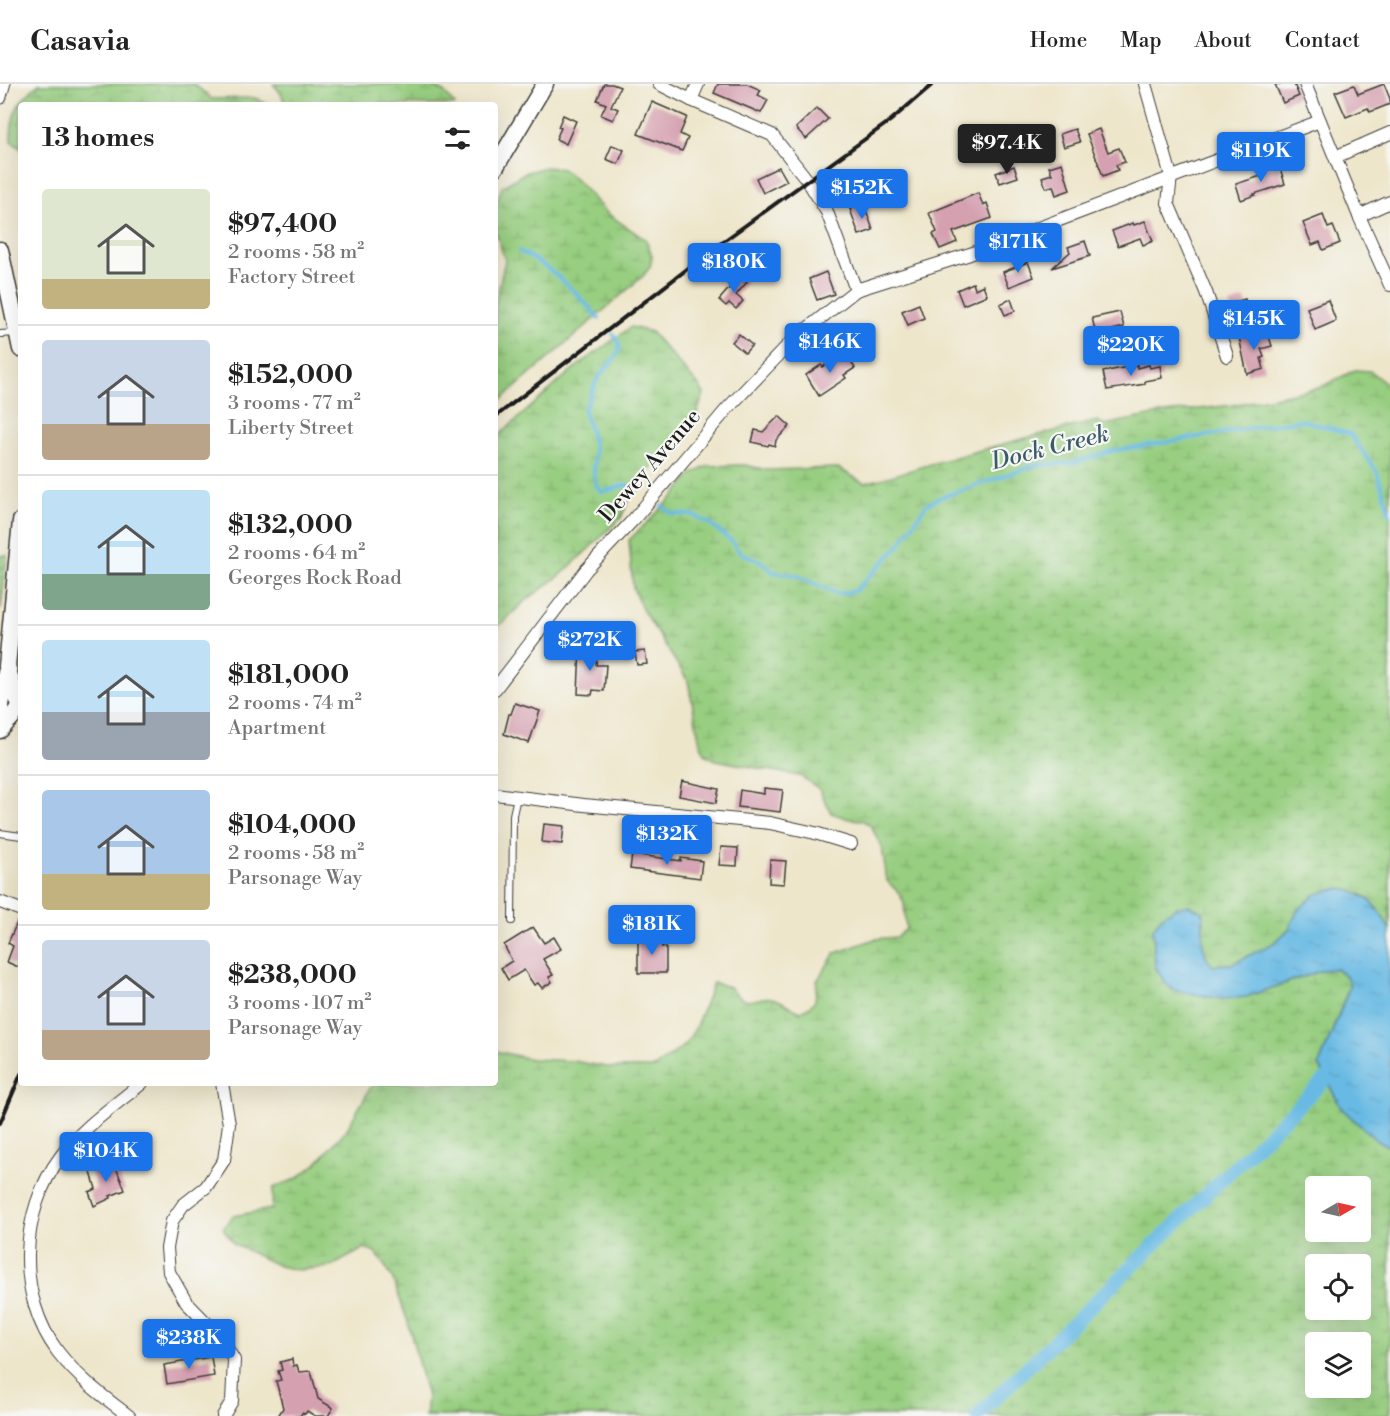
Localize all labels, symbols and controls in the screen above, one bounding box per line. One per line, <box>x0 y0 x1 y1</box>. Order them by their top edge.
text: Casavia <box>30 24 130 59</box>
text: Home <box>1030 28 1087 54</box>
text: Map <box>1120 28 1162 54</box>
text: About <box>1195 28 1252 54</box>
text: Contact <box>1285 28 1360 54</box>
text: 13 homes <box>42 122 154 154</box>
icon: filters <box>441 122 474 155</box>
pin: $97.4K <box>958 124 1056 175</box>
text: $97.4K <box>972 131 1042 156</box>
pin: $119K <box>1219 132 1303 183</box>
text: $119K <box>1231 139 1291 164</box>
pin: $152K <box>820 169 904 220</box>
text: $152K <box>831 176 893 201</box>
text: $97,400 <box>228 208 337 240</box>
icon: home <box>90 213 162 285</box>
pin: $171K <box>976 223 1060 274</box>
text: $171K <box>989 230 1047 255</box>
text: 2 rooms · 58 m² <box>228 240 364 265</box>
pin: $180K <box>692 243 776 294</box>
text: $180K <box>702 250 766 275</box>
text: Factory Street <box>228 265 356 290</box>
pin: $145K <box>1212 300 1296 351</box>
text: $145K <box>1223 307 1285 332</box>
pin: $146K <box>788 323 872 374</box>
pin: $220K <box>1089 326 1173 377</box>
text: $146K <box>799 330 861 355</box>
text: $220K <box>1097 333 1165 358</box>
text: $152,000 <box>228 359 353 391</box>
icon: home <box>90 364 162 436</box>
text: 3 rooms · 77 m² <box>228 391 361 416</box>
street label: Dewey Avenue <box>593 404 707 528</box>
text: Liberty Street <box>228 416 354 441</box>
water label: Dock Creek <box>987 419 1112 477</box>
text: $132,000 <box>228 509 353 541</box>
icon: home <box>90 514 162 586</box>
text: 2 rooms · 64 m² <box>228 541 365 566</box>
text: Georges Rock Road <box>228 566 402 591</box>
pin: $272K <box>548 621 632 672</box>
text: $272K <box>558 628 622 653</box>
text: $181,000 <box>228 659 349 691</box>
icon: home <box>90 664 162 736</box>
text: 2 rooms · 74 m² <box>228 691 362 716</box>
text: Apartment <box>228 716 326 741</box>
text: $104,000 <box>228 809 356 841</box>
icon: home <box>90 814 162 886</box>
pin: $132K <box>625 815 709 866</box>
text: $132K <box>636 822 698 847</box>
text: 2 rooms · 58 m² <box>228 841 364 866</box>
text: Parsonage Way <box>228 866 362 891</box>
pin: $181K <box>610 905 694 956</box>
text: $181K <box>622 912 682 937</box>
text: $238,000 <box>228 959 357 991</box>
icon: home <box>90 964 162 1036</box>
text: 3 rooms · 107 m² <box>228 991 372 1016</box>
text: Parsonage Way <box>228 1016 362 1041</box>
pin: $104K <box>64 1132 148 1183</box>
text: $104K <box>74 1139 139 1164</box>
north arrow <box>1305 1176 1371 1242</box>
map controls <box>1305 1176 1371 1398</box>
button: locate <box>1305 1254 1371 1320</box>
pin: $238K <box>147 1319 231 1370</box>
text: $238K <box>156 1326 222 1351</box>
button: layers <box>1305 1332 1371 1398</box>

